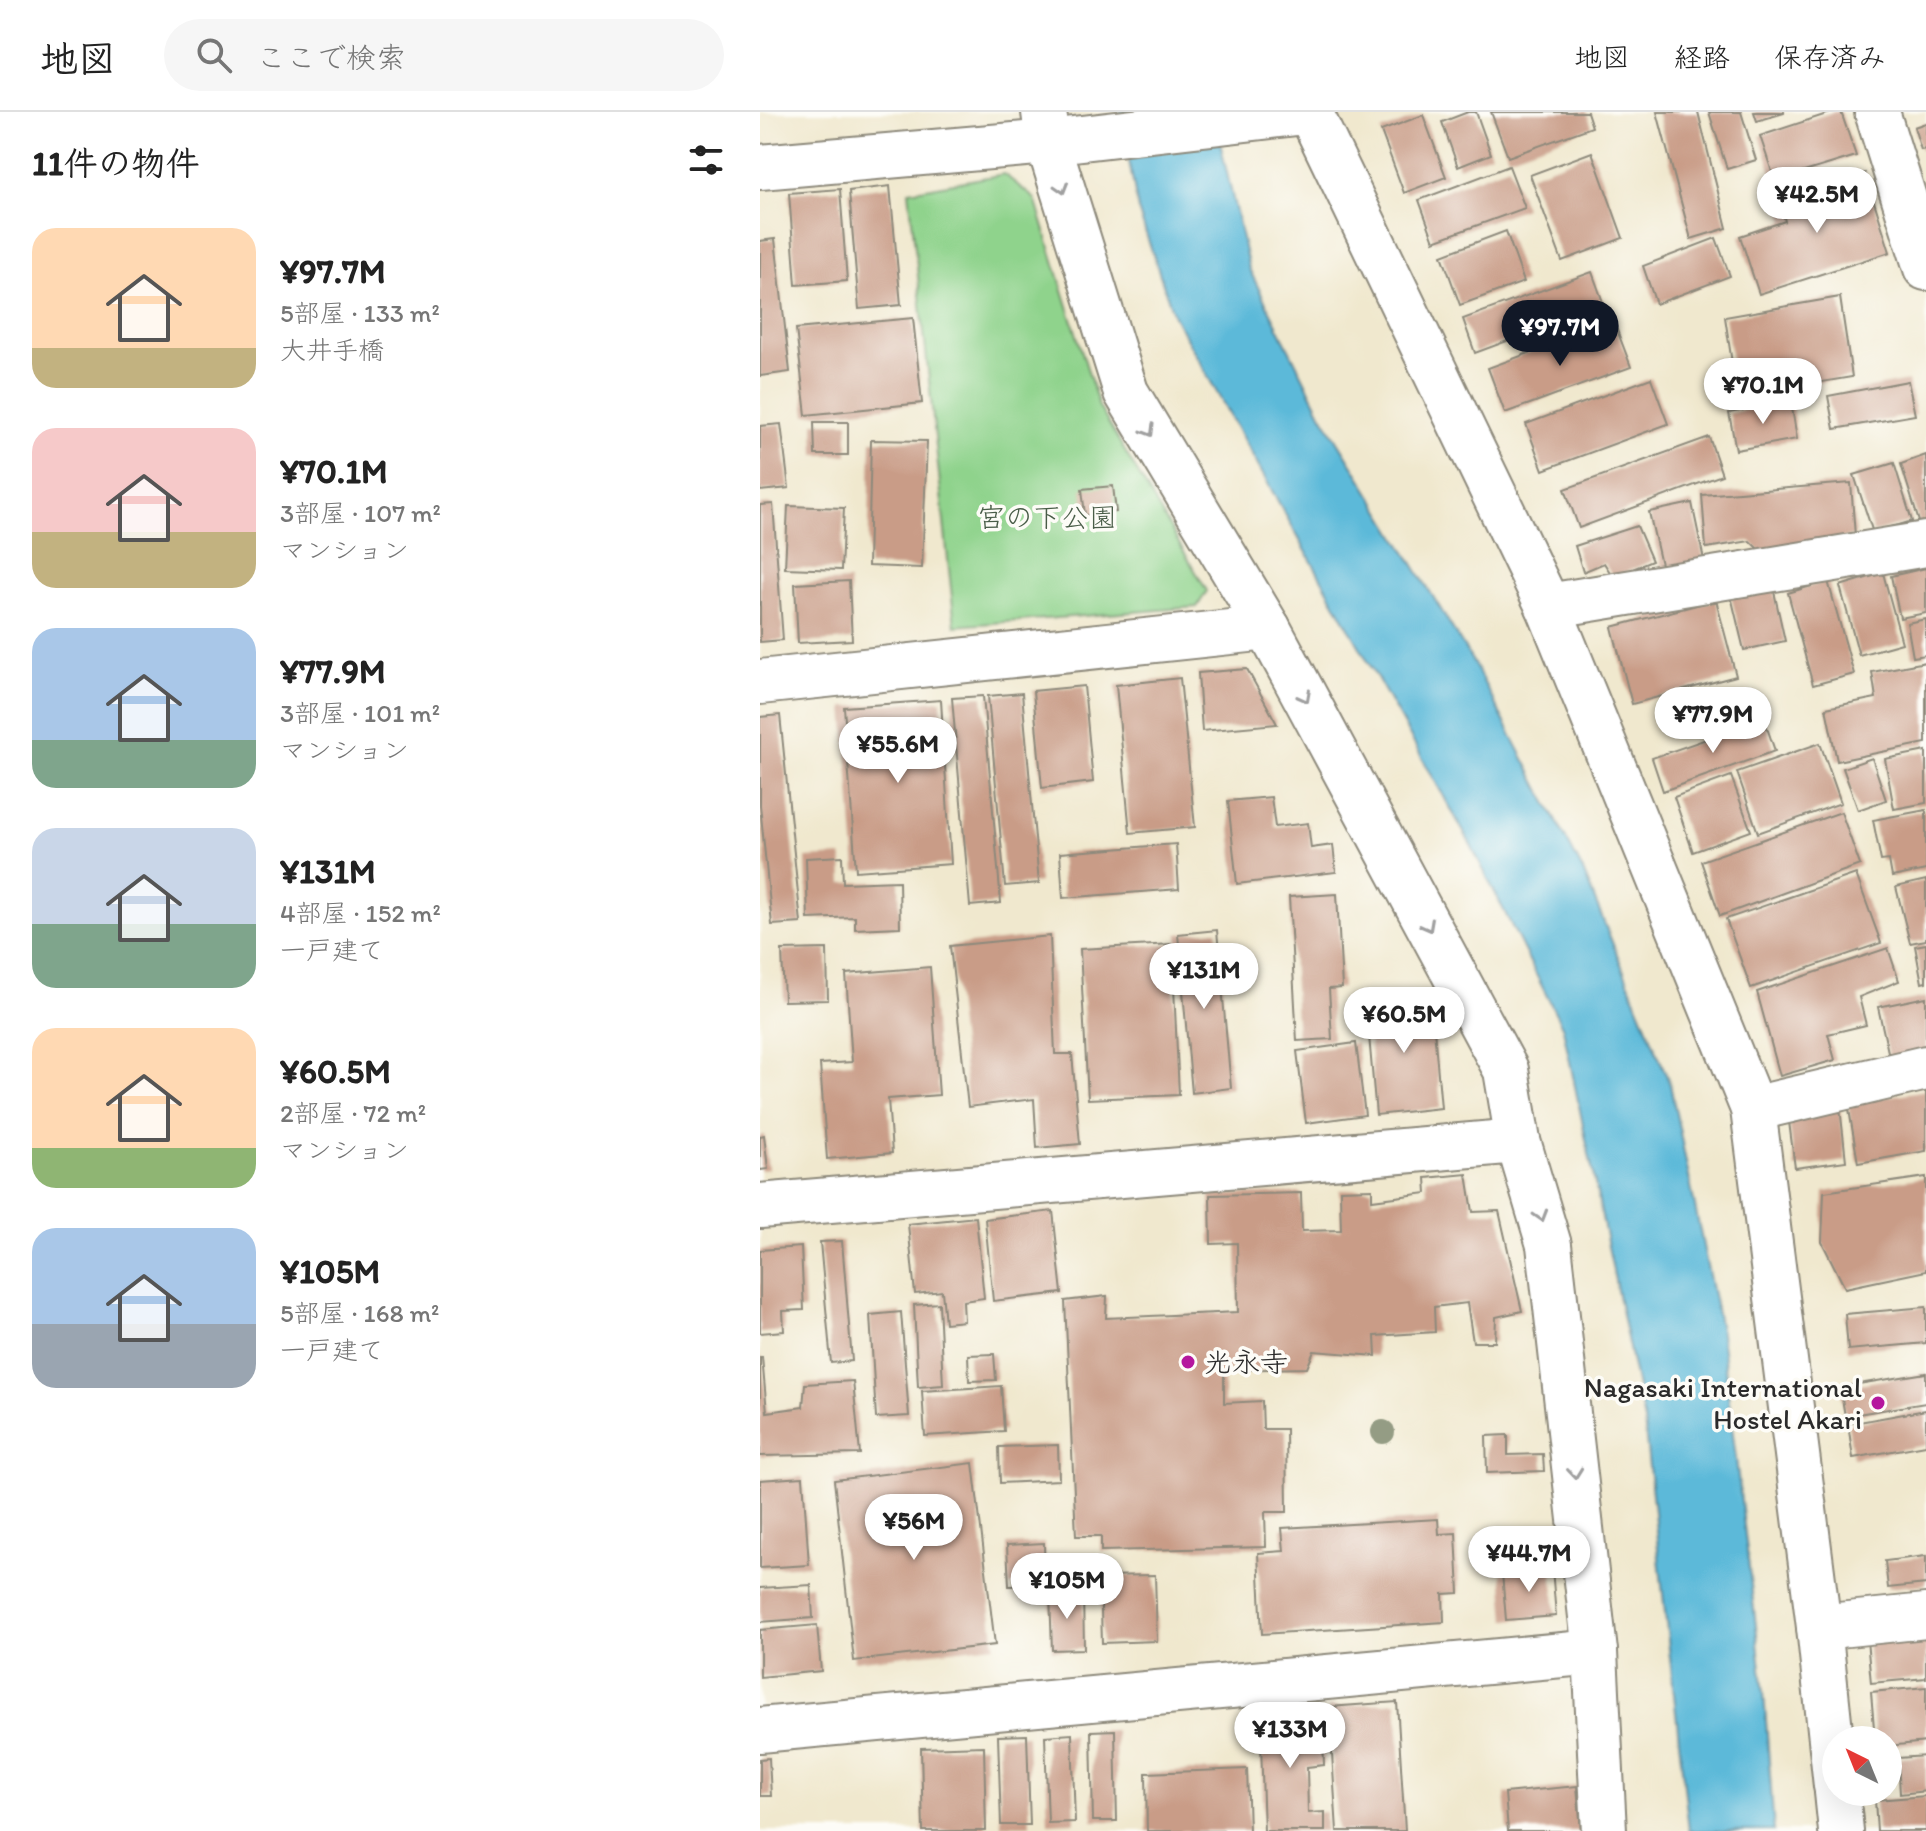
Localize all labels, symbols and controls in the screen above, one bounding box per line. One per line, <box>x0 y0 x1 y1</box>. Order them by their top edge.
search box <box>164 19 724 91</box>
icon: search <box>192 33 236 77</box>
text: 地図 <box>40 36 116 82</box>
text: ここで検索 <box>256 39 406 76</box>
text: 地図 <box>1574 40 1630 74</box>
text: 経路 <box>1674 40 1730 74</box>
text: 保存済み <box>1774 40 1886 74</box>
icon: filters <box>684 138 728 182</box>
text: 11件の物件 <box>32 143 200 184</box>
pin: ¥42.5M <box>1752 167 1882 235</box>
text: ¥42.5M <box>1775 177 1859 209</box>
one-way arrow <box>1053 180 1069 194</box>
text: ¥97.7M <box>280 251 386 292</box>
icon: home <box>96 260 192 356</box>
text: 5部屋 · 133 m² <box>280 297 440 329</box>
pin: ¥97.7M <box>1495 300 1625 368</box>
text: ¥97.7M <box>1520 310 1600 342</box>
text: 大井手橋 <box>280 334 384 366</box>
pin: ¥70.1M <box>1698 358 1828 426</box>
text: ¥70.1M <box>1722 368 1804 400</box>
one-way arrow <box>1140 422 1155 437</box>
text: ¥70.1M <box>280 451 388 492</box>
icon: home <box>96 460 192 556</box>
text: 3部屋 · 107 m² <box>280 497 441 529</box>
park label: 宮の下公園 <box>977 500 1117 534</box>
text: マンション <box>280 534 409 566</box>
text: ¥77.9M <box>280 651 386 692</box>
icon: home <box>96 660 192 756</box>
pin: ¥77.9M <box>1648 687 1778 755</box>
one-way arrow <box>1295 689 1310 703</box>
text: 3部屋 · 101 m² <box>280 697 440 729</box>
text: ¥77.9M <box>1673 697 1753 729</box>
pin: ¥55.6M <box>833 717 963 785</box>
text: ¥55.6M <box>857 727 939 759</box>
text: マンション <box>280 734 409 766</box>
text: ¥131M <box>280 851 376 892</box>
icon: home <box>96 860 192 956</box>
text: 4部屋 · 152 m² <box>280 897 441 929</box>
one-way arrow <box>1418 917 1434 932</box>
text: 一戸建て <box>280 934 384 966</box>
pin: ¥131M <box>1148 943 1260 1011</box>
text: ¥131M <box>1167 953 1241 985</box>
pin: ¥60.5M <box>1339 987 1469 1055</box>
text: ¥60.5M <box>1362 997 1446 1029</box>
text: ¥60.5M <box>280 1051 391 1092</box>
icon: home <box>96 1060 192 1156</box>
text: 2部屋 · 72 m² <box>280 1097 426 1129</box>
text: マンション <box>280 1134 409 1166</box>
one-way arrow <box>1532 1209 1548 1222</box>
text: ¥105M <box>280 1251 380 1292</box>
icon: home <box>96 1260 192 1356</box>
text: 5部屋 · 168 m² <box>280 1297 439 1329</box>
text: 一戸建て <box>280 1334 384 1366</box>
place label: 光永寺 <box>1204 1345 1288 1379</box>
marker: 光永寺 <box>1179 1353 1197 1371</box>
place label: Nagasaki International Hostel Akari <box>1584 1370 1862 1436</box>
marker: Nagasaki International Hostel Akari <box>1869 1394 1887 1412</box>
one-way arrow <box>1566 1467 1583 1480</box>
pin: ¥56M <box>867 1494 961 1562</box>
text: ¥56M <box>883 1504 945 1536</box>
pin: ¥44.7M <box>1464 1526 1594 1594</box>
text: ¥44.7M <box>1486 1536 1572 1568</box>
pin: ¥105M <box>1011 1553 1123 1621</box>
text: ¥105M <box>1029 1563 1105 1595</box>
pin: ¥133M <box>1234 1702 1346 1770</box>
text: ¥133M <box>1252 1712 1328 1744</box>
north arrow <box>1822 1726 1902 1806</box>
map controls <box>1822 1726 1902 1806</box>

